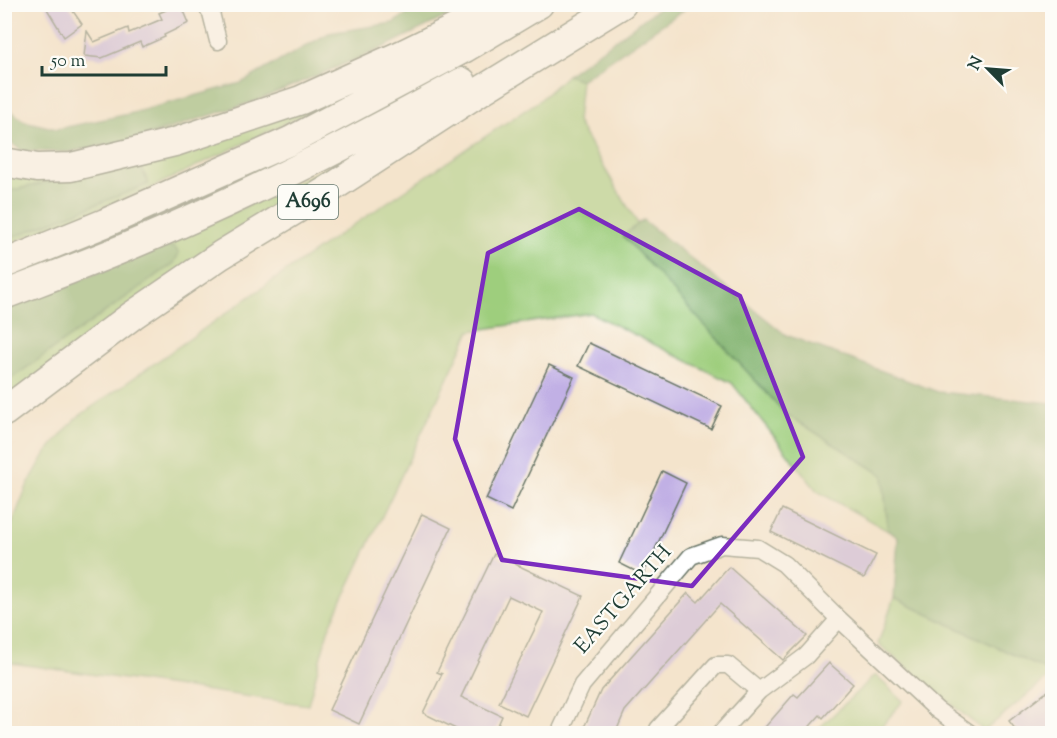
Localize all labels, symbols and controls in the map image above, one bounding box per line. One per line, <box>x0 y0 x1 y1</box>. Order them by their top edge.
scale bar <box>42 39 166 77</box>
north arrow <box>958 39 1018 99</box>
text: 50 m <box>50 49 86 75</box>
text: N <box>964 53 990 74</box>
road number: A696 <box>278 185 338 219</box>
street label: EASTGARTH <box>568 539 680 661</box>

